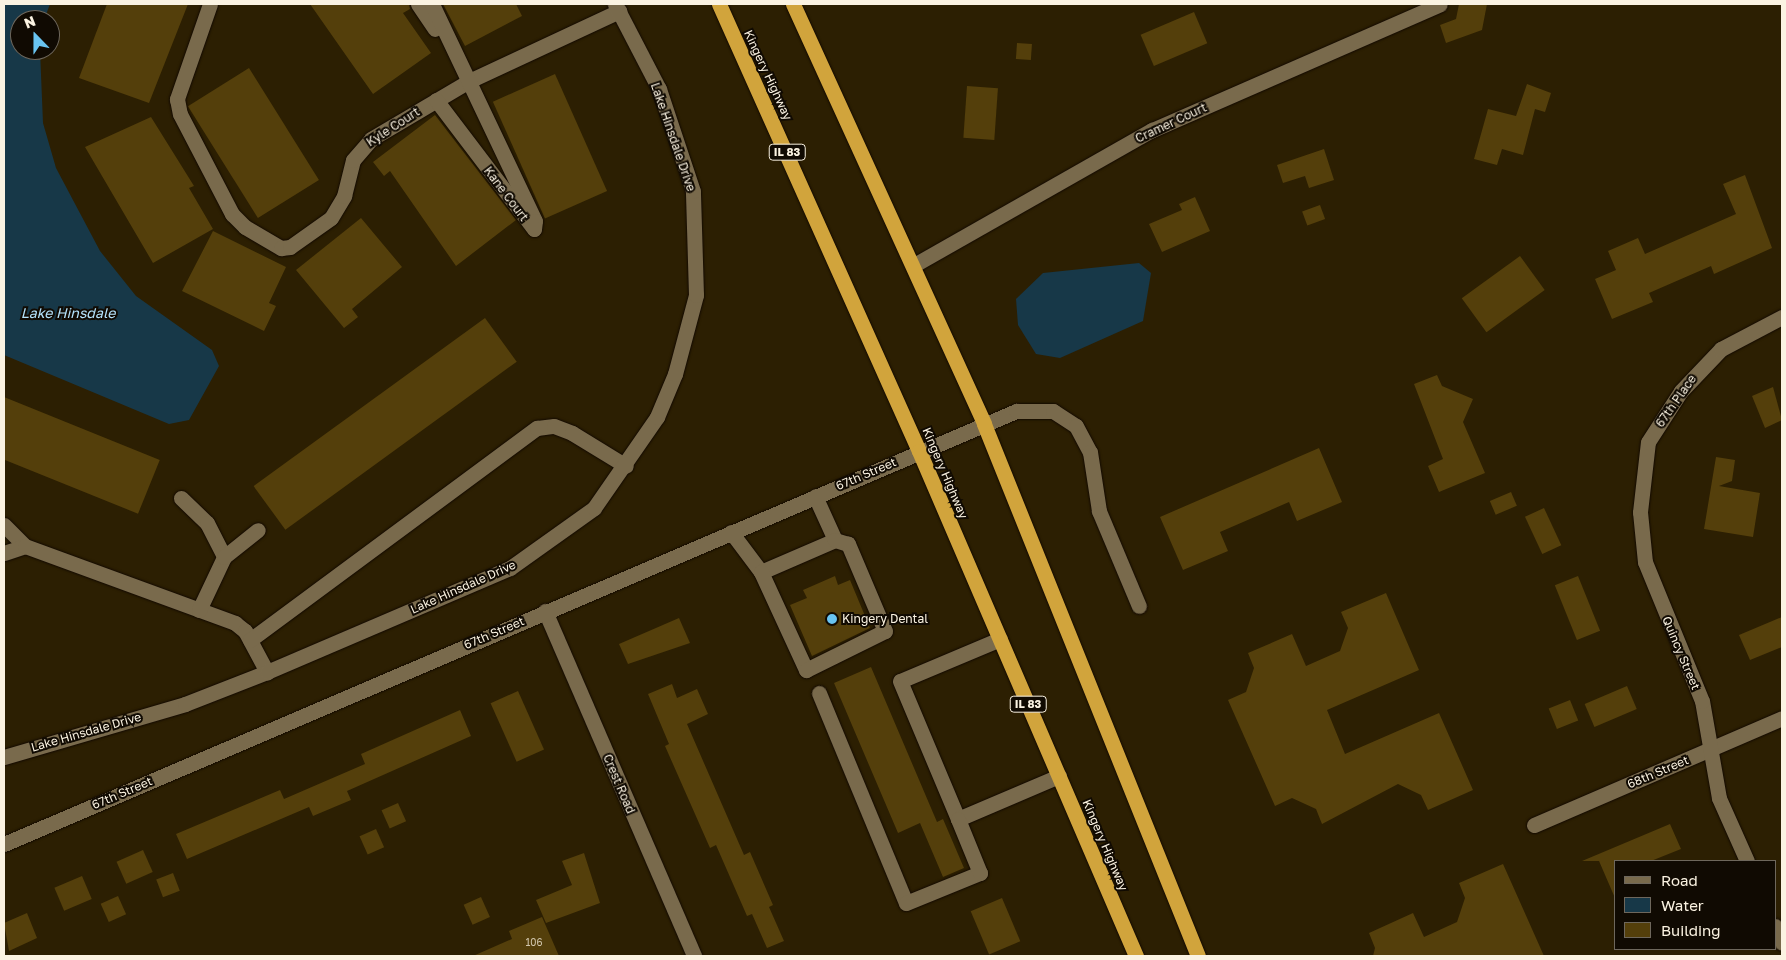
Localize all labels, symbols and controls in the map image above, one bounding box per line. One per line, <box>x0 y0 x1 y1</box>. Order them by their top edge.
north arrow <box>10 10 60 60</box>
text: N <box>21 12 38 31</box>
street label: Kingery Highway <box>741 28 795 122</box>
street label: Lake Hinsdale Drive <box>648 81 698 193</box>
street label: Cramer Court <box>1133 100 1209 146</box>
street label: Kyle Court <box>364 104 422 150</box>
road number: IL 83 <box>768 144 806 160</box>
street label: Kane Court <box>481 164 531 224</box>
water label: Lake Hinsdale <box>21 305 115 321</box>
street label: 67th Place <box>1653 372 1699 430</box>
street label: Kingery Highway <box>919 425 971 521</box>
street label: 67th Street <box>834 455 898 493</box>
street label: Lake Hinsdale Drive <box>408 557 518 617</box>
place label: Kingery Dental <box>842 612 928 626</box>
marker: Kingery Dental <box>826 613 838 625</box>
street label: 67th Street <box>462 614 526 652</box>
street label: Quincy Street <box>1659 614 1703 692</box>
road number: IL 83 <box>1009 696 1047 712</box>
street label: Lake Hinsdale Drive <box>29 709 143 755</box>
street label: Crest Road <box>600 752 638 816</box>
street label: 68th Street <box>1625 753 1691 791</box>
street label: 67th Street <box>90 774 154 812</box>
street label: Kingery Highway <box>1079 797 1131 893</box>
legend <box>1614 860 1776 950</box>
text: Road <box>1661 871 1698 889</box>
text: Water <box>1661 896 1704 914</box>
text: Building <box>1661 921 1721 939</box>
house number: 106 <box>525 937 543 949</box>

